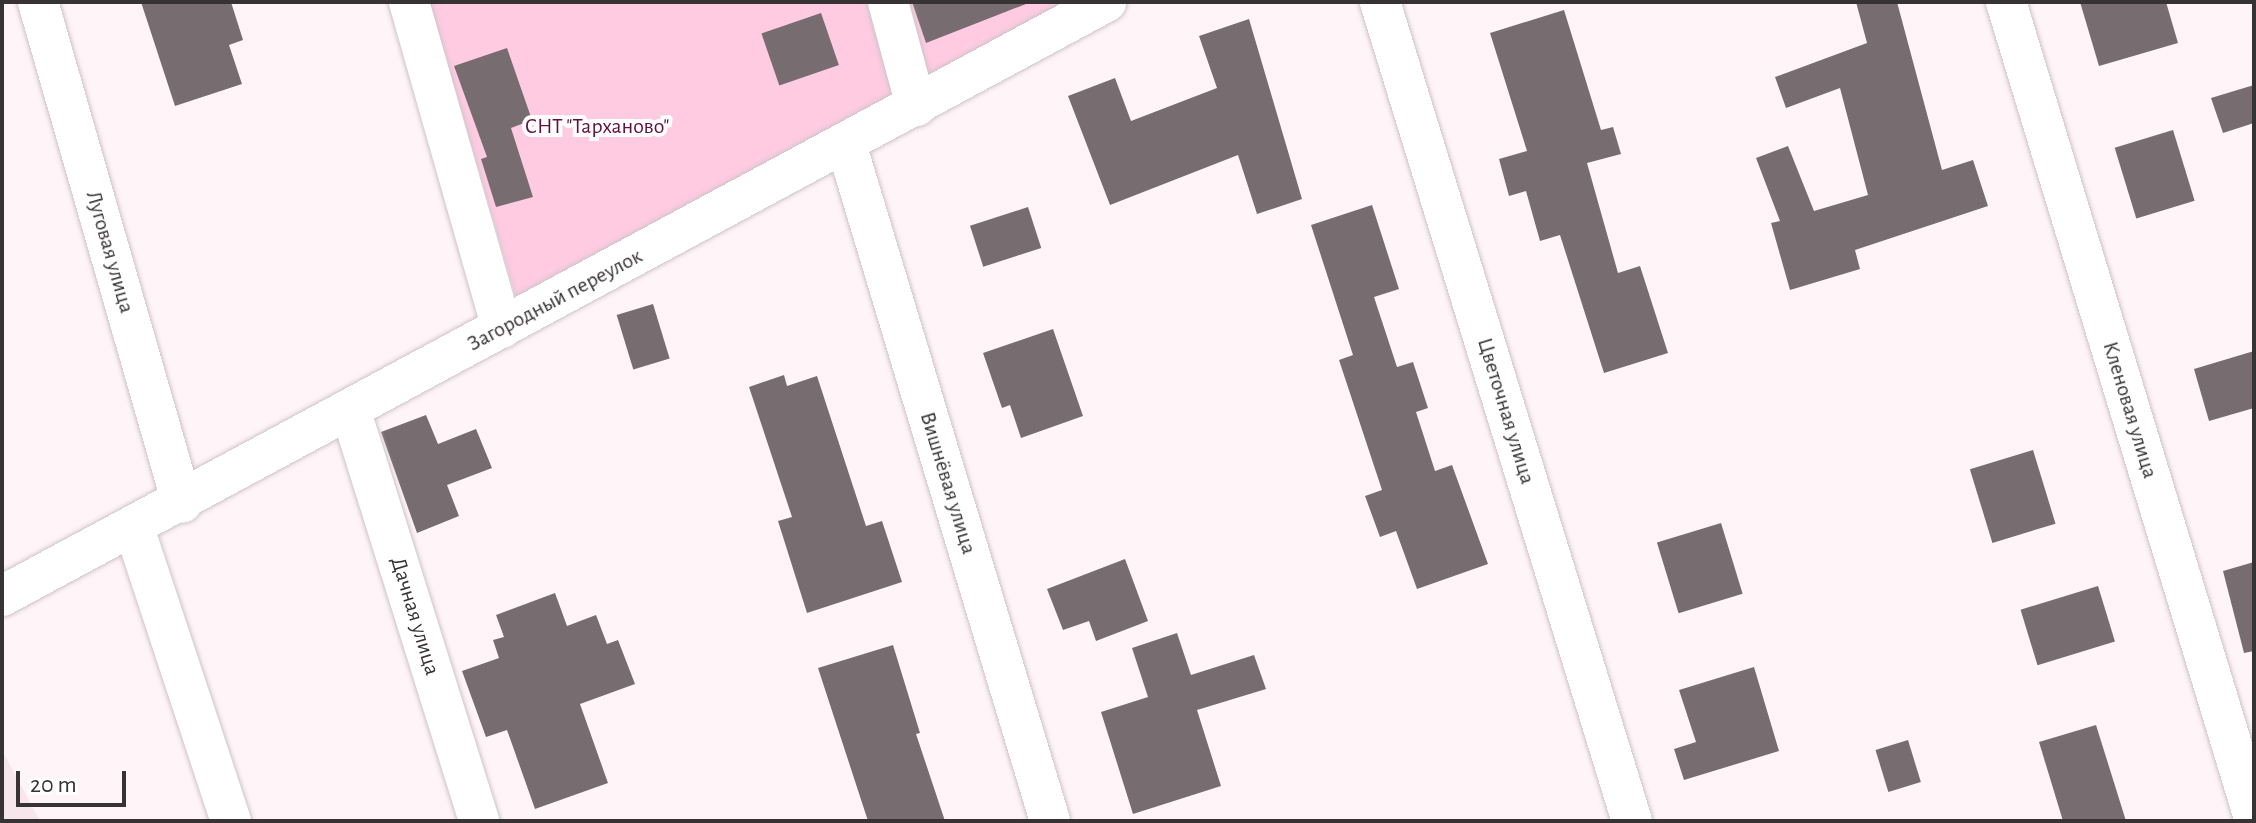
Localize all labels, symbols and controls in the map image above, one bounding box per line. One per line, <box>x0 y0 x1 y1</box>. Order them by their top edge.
park label: СНТ "Тарханово" <box>525 114 669 140</box>
street label: Луговая улица <box>80 188 140 316</box>
street label: Загородный переулок <box>463 243 647 357</box>
street label: Цветочная улица <box>1471 335 1541 487</box>
street label: Кленовая улица <box>2097 338 2163 482</box>
street label: Вишнёвая улица <box>914 409 982 557</box>
street label: Дачная улица <box>385 554 445 678</box>
scale bar <box>20 755 130 805</box>
text: 20 m <box>30 773 77 797</box>

